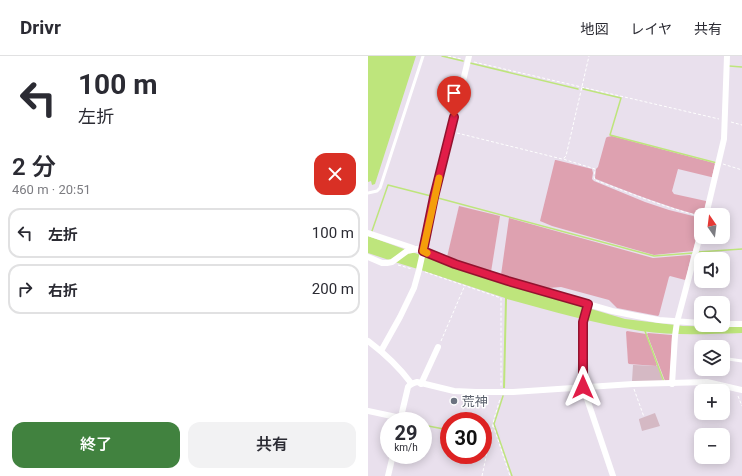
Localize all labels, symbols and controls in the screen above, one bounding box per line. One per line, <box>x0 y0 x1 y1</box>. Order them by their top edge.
text: Drivr <box>20 16 61 39</box>
text: 地図 <box>580 21 608 37</box>
text: レイヤ <box>630 21 672 37</box>
text: 共有 <box>694 21 722 37</box>
text: 100 m <box>78 68 157 101</box>
icon: left <box>12 72 64 124</box>
pin <box>437 76 471 117</box>
icon: arrive <box>443 82 465 104</box>
text: 左折 <box>78 106 114 127</box>
text: 2 分 <box>12 153 56 181</box>
button: close <box>314 153 356 195</box>
text: 460 m · 20:51 <box>12 182 91 197</box>
north arrow <box>694 208 730 244</box>
map controls <box>694 208 730 464</box>
icon: left <box>14 222 36 244</box>
text: 100 m <box>312 224 354 242</box>
text: 左折 <box>48 226 78 244</box>
button: sound <box>694 252 730 288</box>
icon: right <box>14 278 36 300</box>
text: 200 m <box>312 280 354 298</box>
text: 右折 <box>48 282 78 300</box>
button: search <box>694 296 730 332</box>
button: layers <box>694 340 730 376</box>
position arrow <box>562 366 604 408</box>
button: + <box>694 384 730 420</box>
place label: 荒神 <box>462 394 488 409</box>
marker: 荒神 <box>449 396 459 406</box>
speed limit sign: 30 <box>440 412 492 464</box>
text: 29 <box>395 421 417 445</box>
button: 終了 <box>12 422 180 468</box>
button: 共有 <box>188 422 356 468</box>
button: − <box>694 428 730 464</box>
text: km/h <box>394 442 418 453</box>

